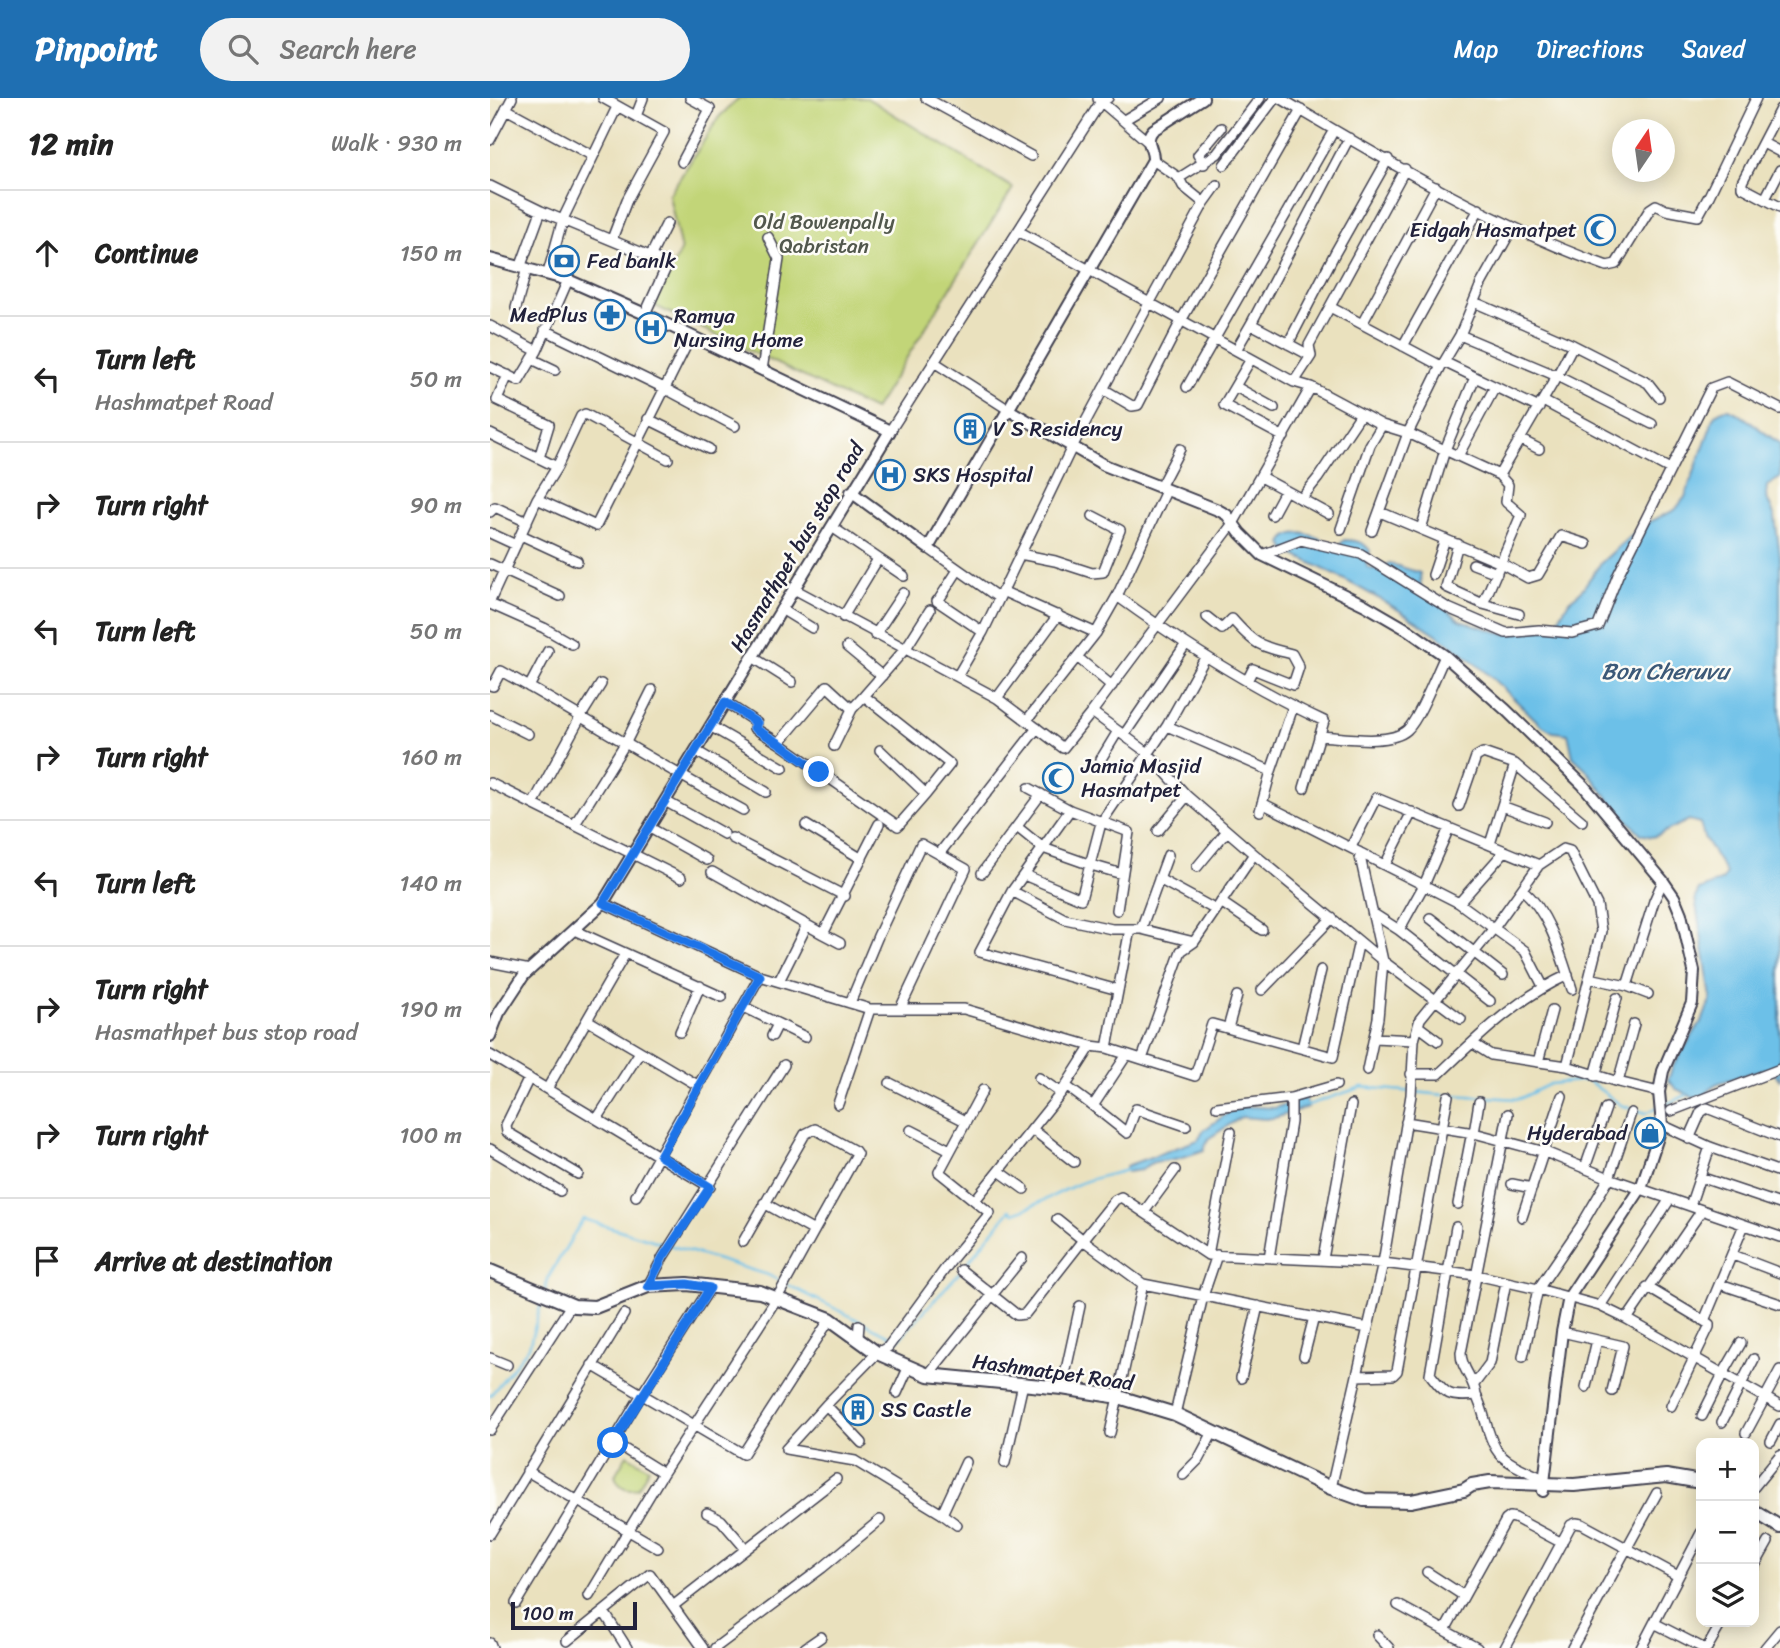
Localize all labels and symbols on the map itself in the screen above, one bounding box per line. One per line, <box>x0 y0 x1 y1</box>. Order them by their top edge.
north arrow <box>1612 119 1675 182</box>
park label: Old Bowenpally Qabristan <box>753 203 895 265</box>
place label: Eidgah Hasmatpet <box>1410 211 1577 249</box>
mosque icon: Eidgah Hasmatpet <box>1583 213 1617 247</box>
place label: Fed banlk <box>587 242 676 280</box>
bank icon: Fed banlk <box>547 244 581 278</box>
place label: MedPlus <box>510 296 587 334</box>
place label: Ramya Nursing Home <box>674 297 804 359</box>
pharmacy icon: MedPlus <box>593 298 627 332</box>
hospital icon: Ramya Nursing Home <box>634 311 668 345</box>
place label: V S Residency <box>993 410 1122 448</box>
building icon: V S Residency <box>953 412 987 446</box>
street label: Hasmathpet bus stop road <box>719 433 876 660</box>
place label: SKS Hospital <box>913 456 1034 494</box>
hospital icon: SKS Hospital <box>873 458 907 492</box>
water label: Bon Cheruvu <box>1601 651 1731 692</box>
place label: Jamia Masjid Hasmatpet <box>1080 747 1202 809</box>
route end <box>803 756 834 787</box>
mosque icon: Jamia Masjid Hasmatpet <box>1041 761 1075 795</box>
place label: Hyderabad <box>1527 1114 1629 1152</box>
shop icon: Hyderabad <box>1633 1116 1667 1150</box>
street label: Hashmatpet Road <box>970 1342 1138 1402</box>
place label: SS Castle <box>881 1391 972 1429</box>
building icon: SS Castle <box>841 1393 875 1427</box>
route start <box>597 1427 628 1458</box>
scale bar <box>511 1599 637 1631</box>

